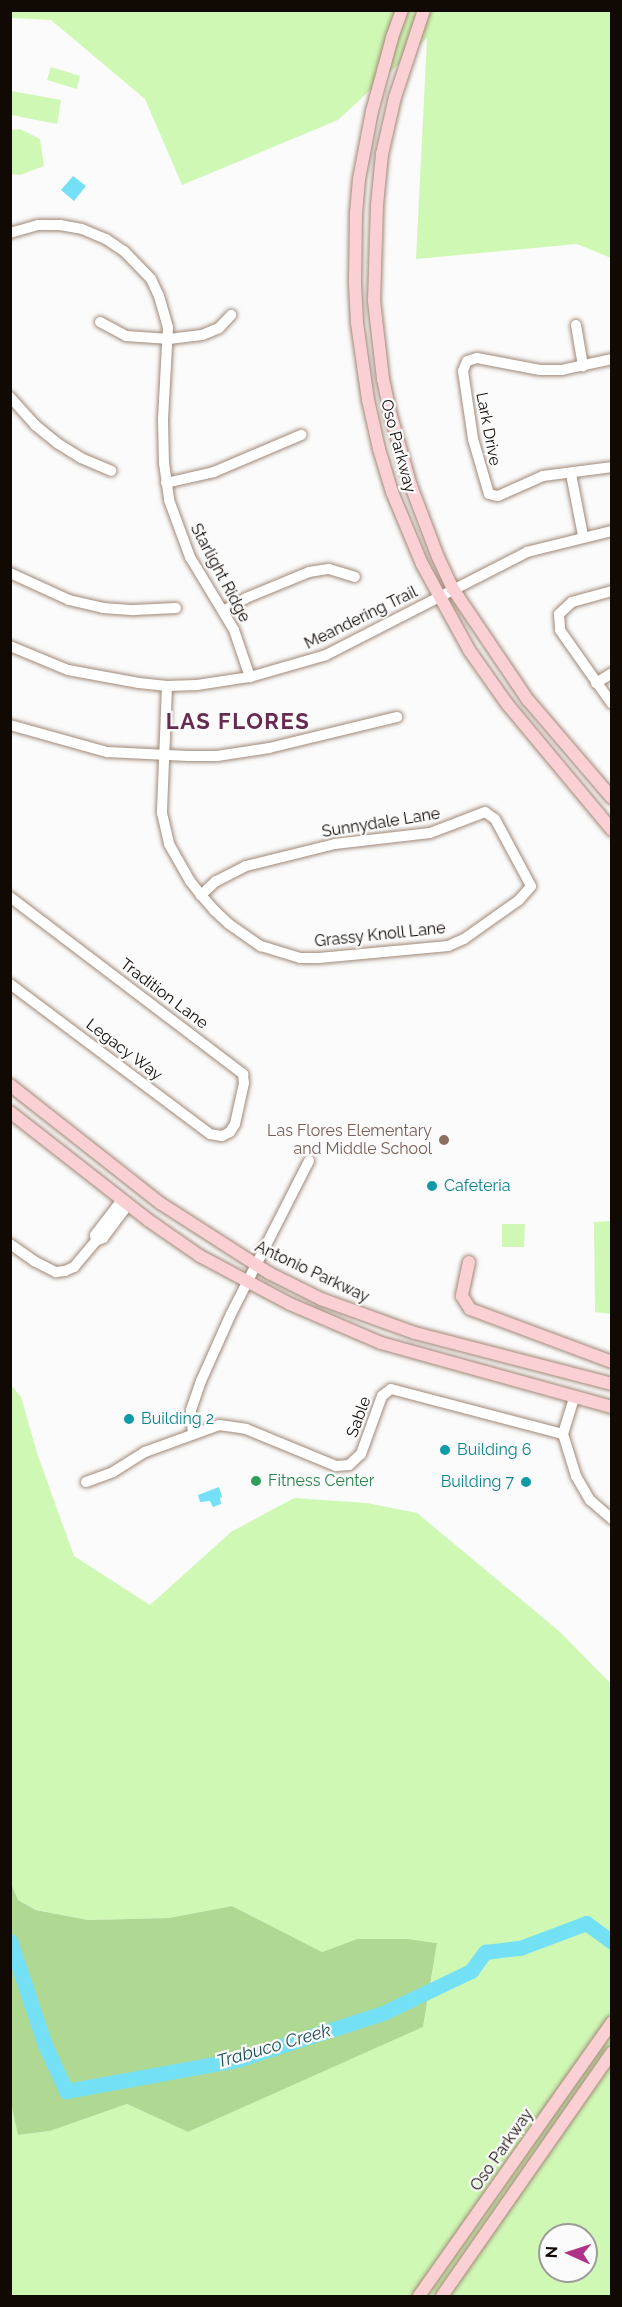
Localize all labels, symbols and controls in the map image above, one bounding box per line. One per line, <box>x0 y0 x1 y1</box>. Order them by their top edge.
street label: Lark Drive <box>471 391 505 467</box>
street label: Oso Parkway <box>376 397 420 495</box>
street label: Starlight Ridge <box>186 520 254 626</box>
street label: Meandering Trail <box>301 582 421 654</box>
district label: LAS FLORES <box>166 709 310 735</box>
street label: Sunnydale Lane <box>321 804 441 842</box>
street label: Grassy Knoll Lane <box>313 919 447 951</box>
street label: Tradition Lane <box>116 955 212 1033</box>
street label: Legacy Way <box>82 1015 166 1085</box>
place label: Las Flores Elementary and Middle School <box>267 1121 432 1159</box>
marker: Las Flores Elementary and Middle School <box>437 1133 451 1147</box>
place label: Cafeteria <box>444 1176 510 1196</box>
marker: Cafeteria <box>425 1179 439 1193</box>
street label: Antonio Parkway <box>252 1237 372 1307</box>
street label: Sable <box>343 1394 375 1440</box>
place label: Building 2 <box>141 1409 214 1429</box>
marker: Building 2 <box>122 1412 136 1426</box>
place label: Building 6 <box>457 1440 531 1460</box>
marker: Building 6 <box>438 1443 452 1457</box>
place label: Fitness Center <box>268 1471 374 1491</box>
place label: Building 7 <box>441 1472 514 1492</box>
marker: Fitness Center <box>249 1474 263 1488</box>
marker: Building 7 <box>519 1475 533 1489</box>
water label: Trabuco Creek <box>214 2019 334 2073</box>
street label: Oso Parkway <box>467 2105 537 2195</box>
north arrow <box>538 2223 598 2283</box>
text: N <box>542 2246 561 2259</box>

